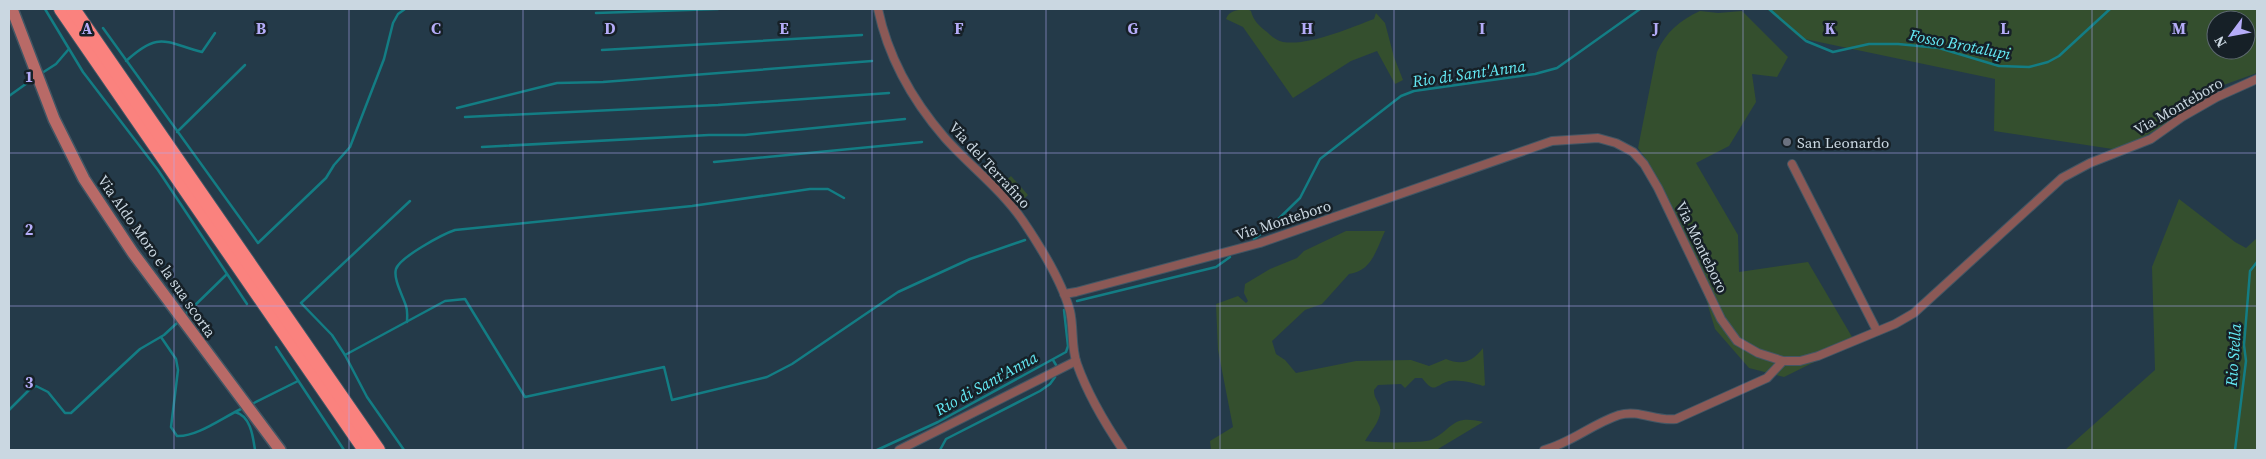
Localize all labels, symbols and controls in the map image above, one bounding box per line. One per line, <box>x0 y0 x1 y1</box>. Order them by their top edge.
north arrow <box>2206 10 2256 60</box>
text: A <box>82 17 93 39</box>
text: B <box>256 17 267 39</box>
text: C <box>431 17 441 39</box>
text: D <box>604 17 616 39</box>
text: E <box>779 17 789 39</box>
text: F <box>954 17 964 39</box>
text: G <box>1128 17 1139 39</box>
text: H <box>1301 17 1313 39</box>
text: I <box>1479 17 1485 39</box>
text: J <box>1652 17 1659 39</box>
text: K <box>1824 17 1836 39</box>
text: L <box>2000 17 2010 39</box>
text: M <box>2172 17 2186 39</box>
water label: Fosso Brotalupi <box>1906 23 2013 65</box>
text: N <box>2209 32 2231 52</box>
water label: Rio di Sant'Anna <box>1410 54 1528 92</box>
text: 1 <box>25 65 33 87</box>
street label: Via Monteboro <box>2130 72 2226 140</box>
street label: Via del Terrafino <box>944 117 1036 213</box>
place label: San Leonardo <box>1797 132 1889 153</box>
marker: San Leonardo <box>1781 136 1793 148</box>
street label: Via Aldo Moro e la sua scorta <box>93 171 221 342</box>
street label: Via Monteboro <box>1232 195 1334 245</box>
street label: Via Monteboro <box>1671 198 1733 296</box>
text: 2 <box>25 218 34 240</box>
water label: Rio Stella <box>2220 322 2246 388</box>
water label: Rio di Sant'Anna <box>930 345 1042 421</box>
text: 3 <box>25 371 34 393</box>

